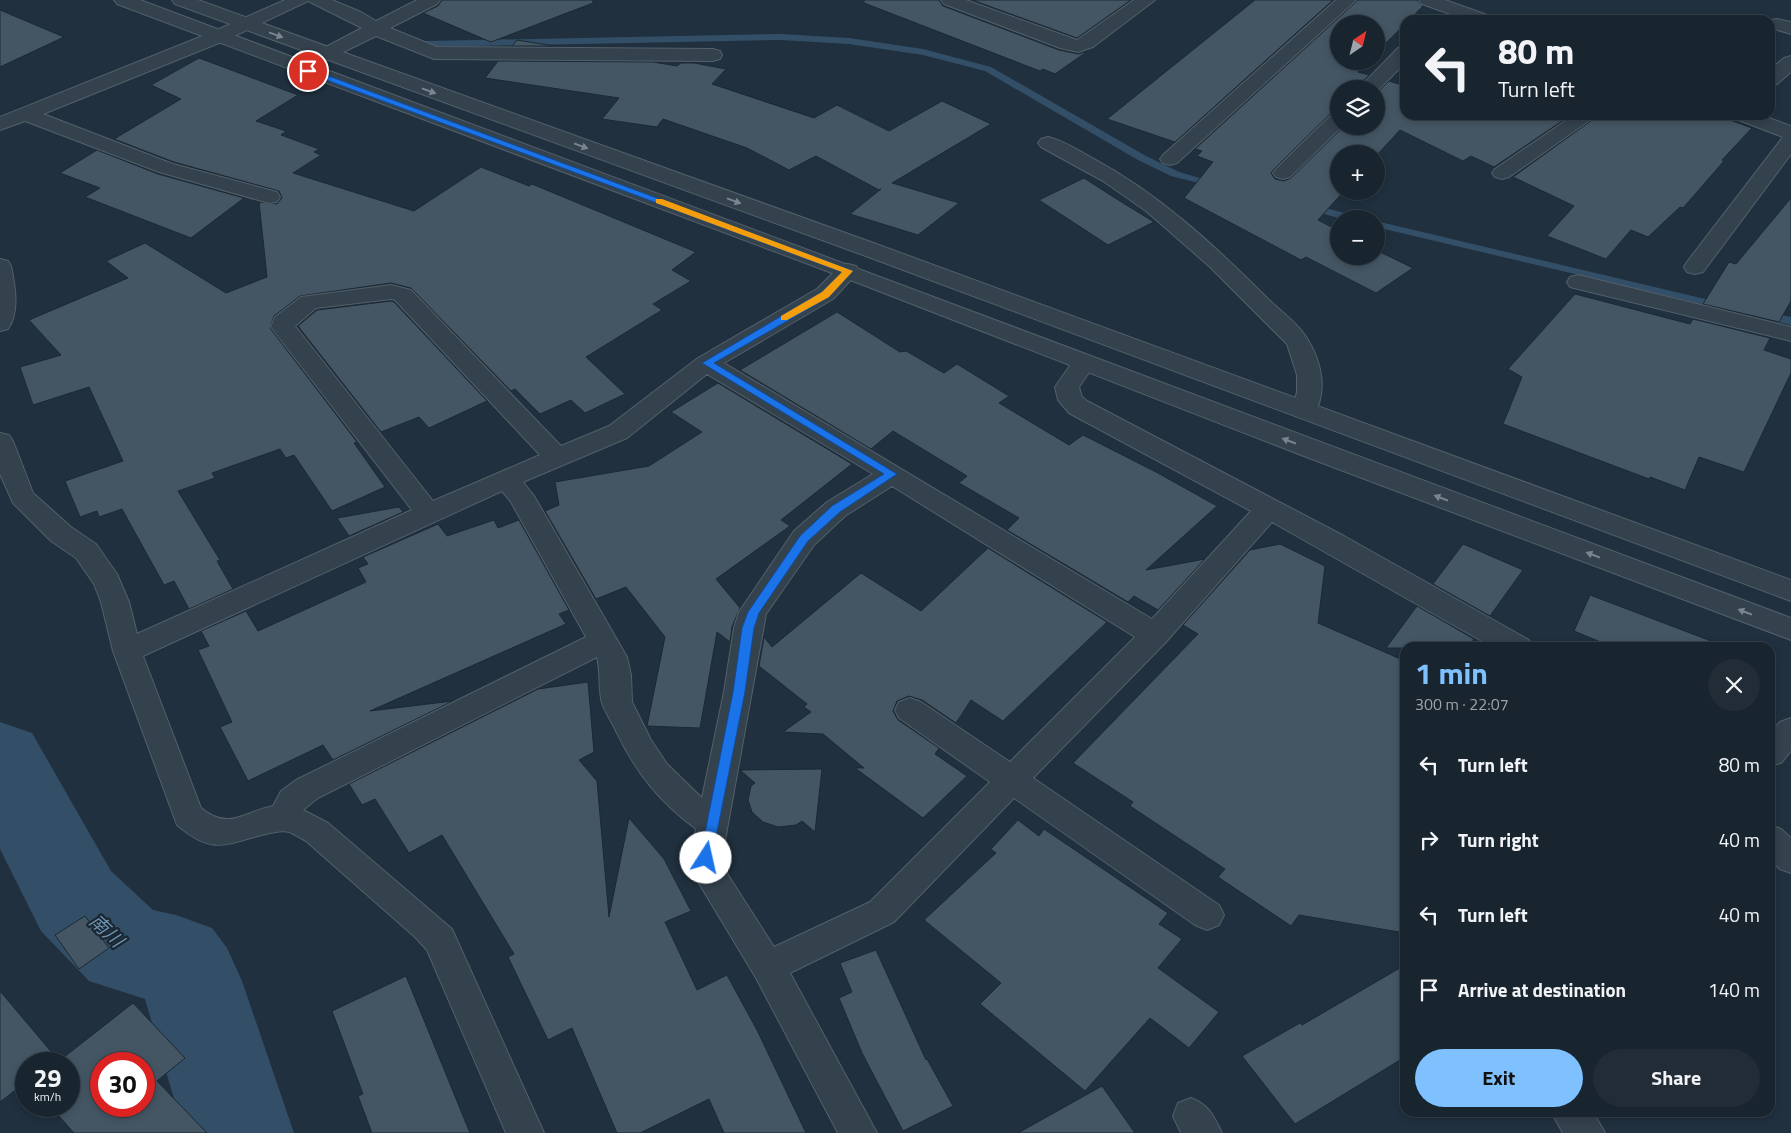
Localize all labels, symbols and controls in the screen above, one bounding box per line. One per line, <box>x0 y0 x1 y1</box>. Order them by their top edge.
north arrow <box>1330 15 1385 70</box>
map controls <box>1330 15 1385 265</box>
text: 80 m <box>1498 24 1574 78</box>
one-way arrow <box>269 31 284 39</box>
icon: left <box>1415 35 1480 100</box>
pin <box>287 50 329 92</box>
icon: arrive <box>294 57 322 85</box>
text: Turn left <box>1498 72 1575 106</box>
button: layers <box>1330 80 1385 135</box>
one-way arrow <box>421 88 436 95</box>
one-way arrow <box>574 143 589 150</box>
button: + <box>1330 145 1385 200</box>
one-way arrow <box>727 198 742 205</box>
button: − <box>1330 210 1385 265</box>
one-way arrow <box>1282 436 1296 444</box>
one-way arrow <box>1433 494 1448 502</box>
one-way arrow <box>1585 551 1600 559</box>
one-way arrow <box>1738 608 1753 615</box>
text: 1 min <box>1415 650 1488 696</box>
button: close <box>1708 659 1760 711</box>
text: 300 m · 22:07 <box>1415 692 1509 716</box>
text: Turn left <box>1458 750 1528 779</box>
text: 80 m <box>1719 750 1760 779</box>
icon: left <box>1415 751 1443 779</box>
text: Turn right <box>1458 825 1539 854</box>
text: 40 m <box>1719 825 1760 854</box>
icon: right <box>1415 826 1443 854</box>
position arrow <box>679 831 731 883</box>
text: Turn left <box>1458 900 1528 929</box>
text: 40 m <box>1719 900 1760 929</box>
icon: left <box>1415 901 1443 929</box>
water label: 南川 <box>83 906 132 955</box>
text: Arrive at destination <box>1458 975 1626 1004</box>
text: 140 m <box>1708 975 1760 1004</box>
icon: arrive <box>1415 976 1443 1004</box>
button: Exit <box>1415 1049 1583 1107</box>
button: Share <box>1593 1049 1760 1107</box>
speed limit sign: 30 <box>90 1052 155 1117</box>
text: 29 <box>33 1059 62 1097</box>
text: km/h <box>34 1087 61 1106</box>

